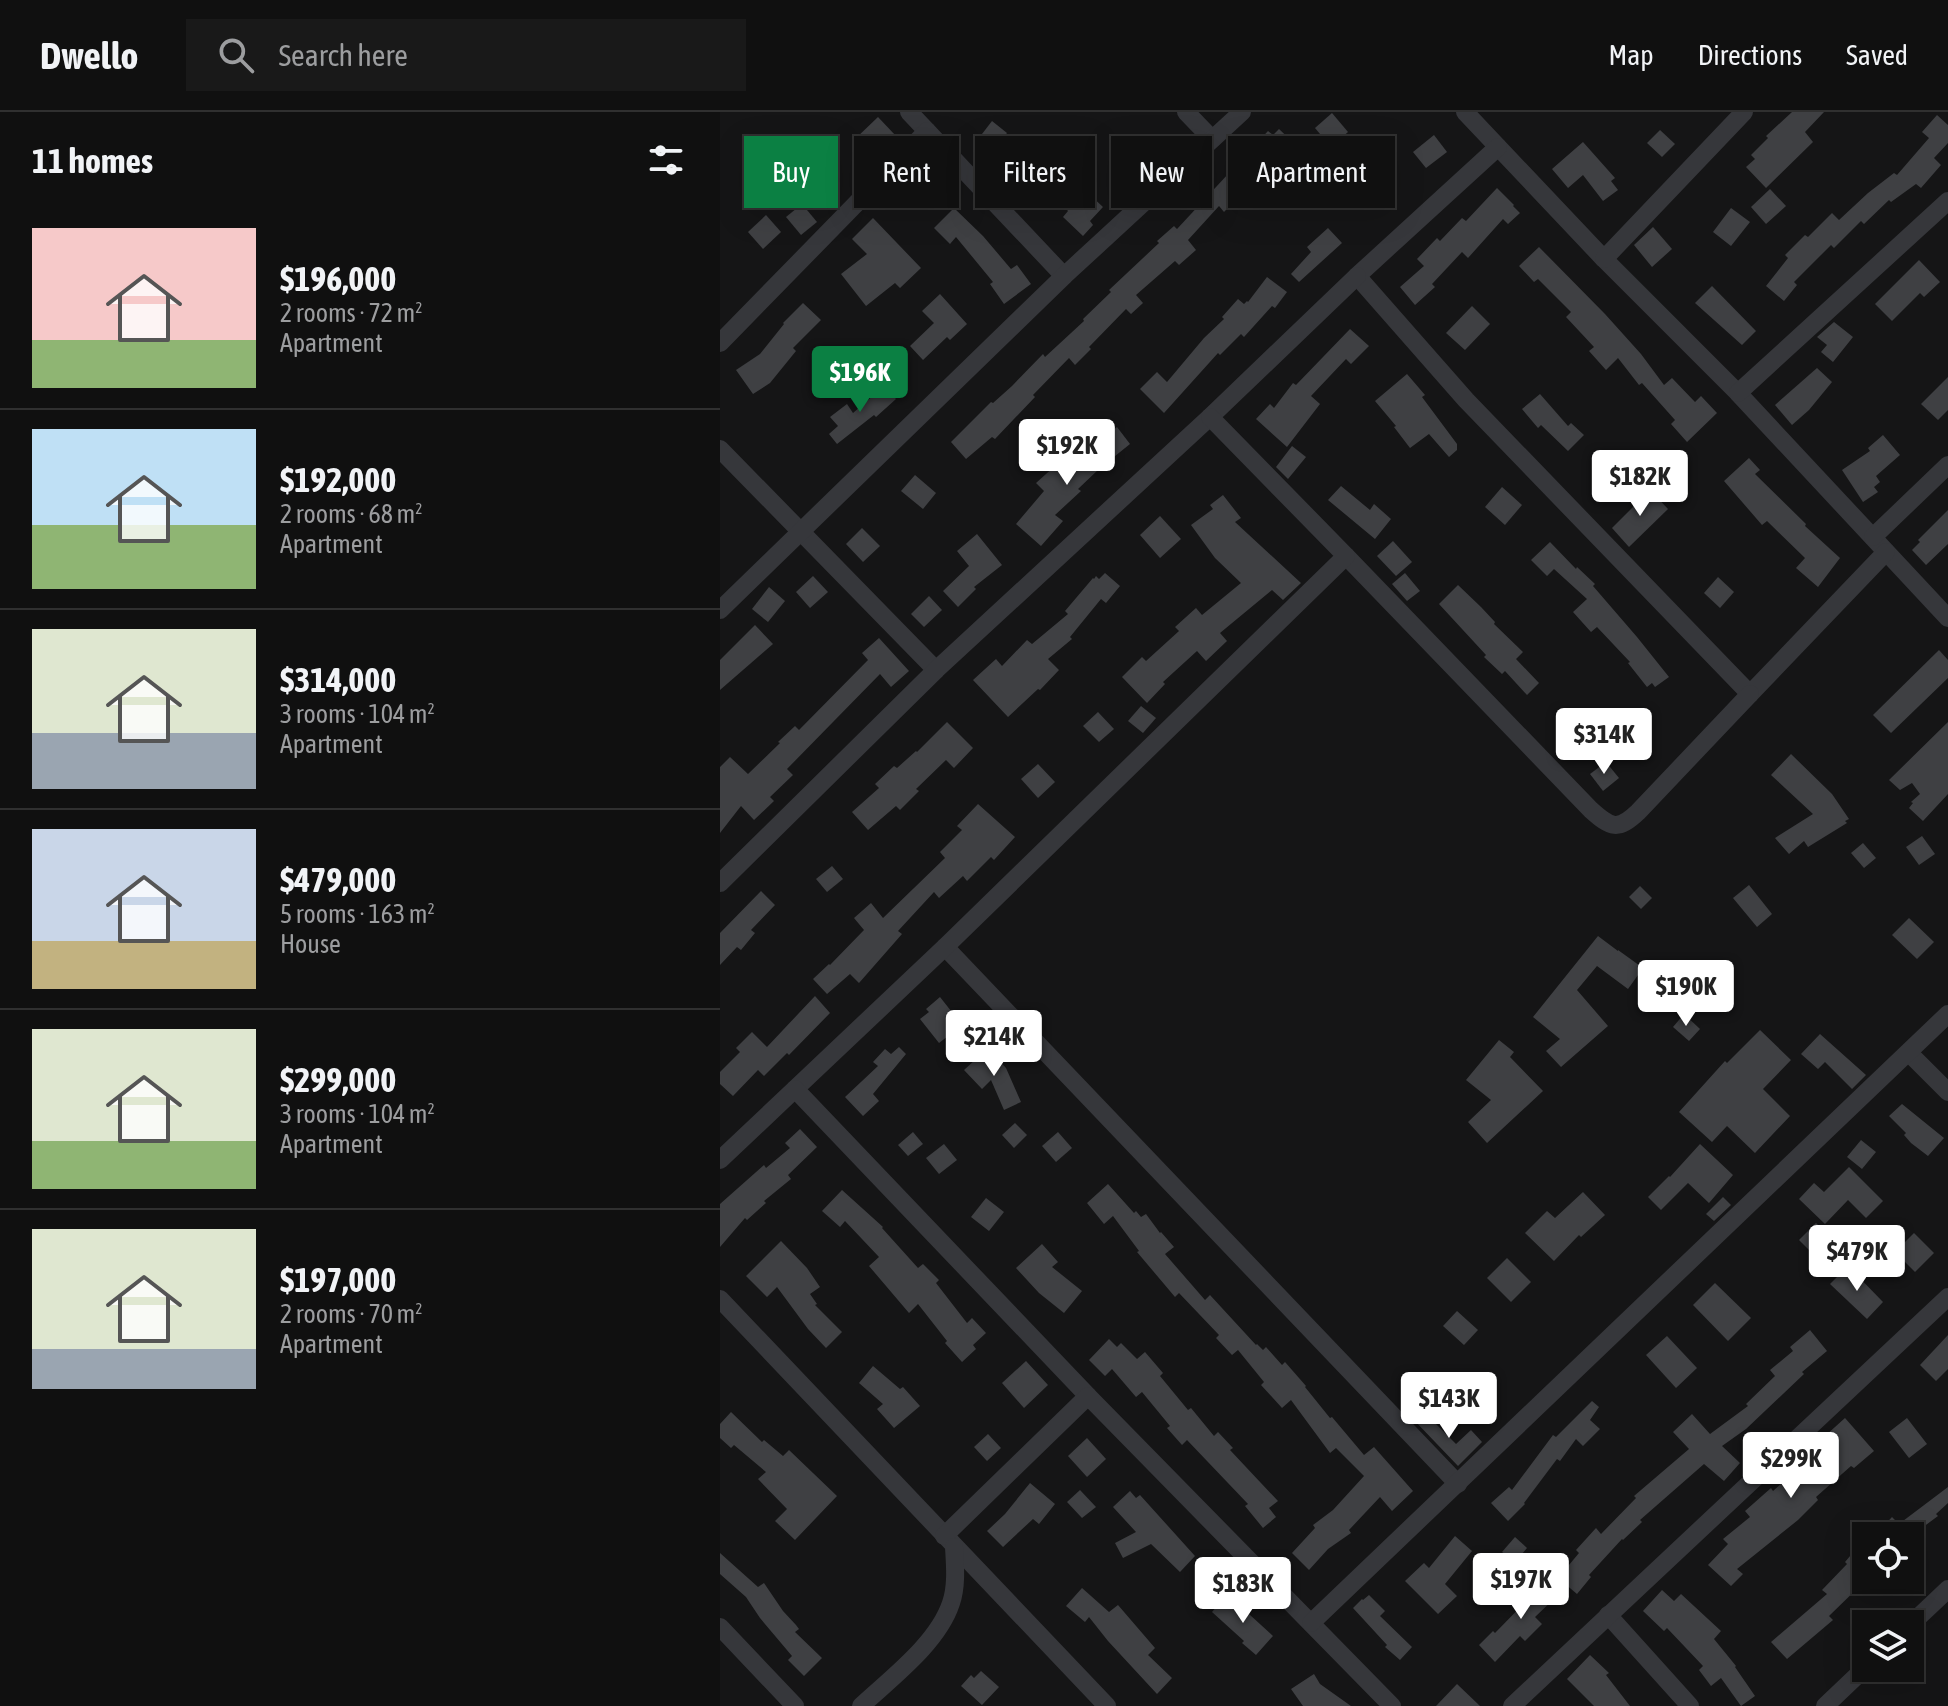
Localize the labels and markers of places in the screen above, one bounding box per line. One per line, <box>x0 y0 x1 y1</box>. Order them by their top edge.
pin: $196K <box>804 346 916 414</box>
pin: $192K <box>1011 419 1123 487</box>
pin: $182K <box>1584 450 1696 518</box>
pin: $314K <box>1548 708 1660 776</box>
pin: $190K <box>1630 960 1742 1028</box>
pin: $214K <box>938 1010 1050 1078</box>
pin: $479K <box>1801 1225 1913 1293</box>
pin: $143K <box>1393 1372 1505 1440</box>
pin: $299K <box>1735 1432 1847 1500</box>
pin: $197K <box>1465 1553 1577 1621</box>
pin: $183K <box>1187 1557 1299 1625</box>

